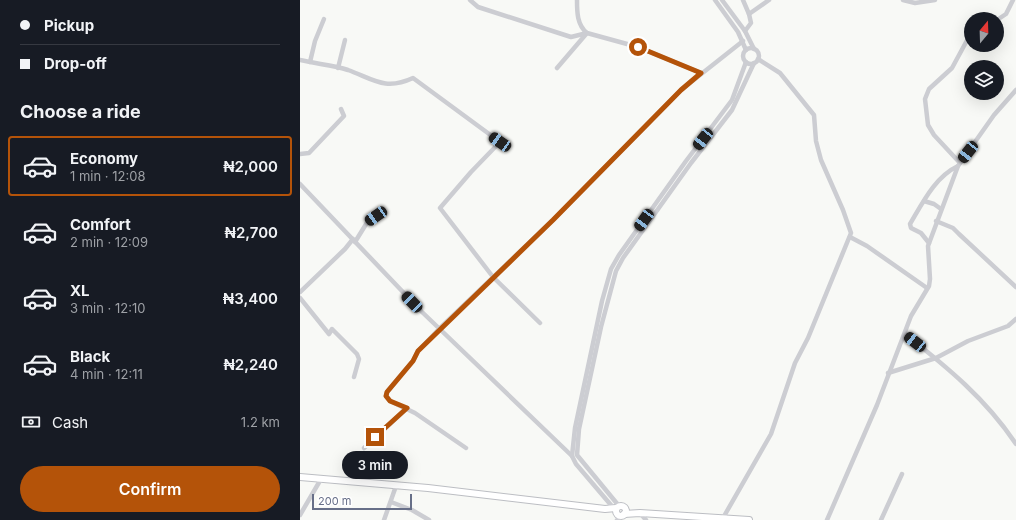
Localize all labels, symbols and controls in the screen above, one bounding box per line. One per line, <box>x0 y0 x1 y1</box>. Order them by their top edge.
north arrow <box>964 12 1004 52</box>
map controls <box>964 12 1004 100</box>
text: Pickup <box>44 16 94 35</box>
route start <box>629 38 647 56</box>
text: Drop-off <box>44 54 107 73</box>
button: layers <box>964 60 1004 100</box>
text: Choose a ride <box>20 101 141 122</box>
car <box>691 126 715 152</box>
car <box>487 130 513 154</box>
car <box>956 139 980 165</box>
icon: car <box>22 148 58 184</box>
text: Economy <box>70 149 138 168</box>
text: ₦2,000 <box>223 157 278 176</box>
text: 1 min · 12:08 <box>70 168 145 184</box>
car <box>363 204 389 228</box>
car <box>632 207 656 233</box>
icon: car <box>22 214 58 250</box>
text: Comfort <box>70 215 131 234</box>
text: ₦2,700 <box>225 223 278 242</box>
text: 2 min · 12:09 <box>70 234 148 250</box>
icon: car <box>22 280 58 316</box>
text: XL <box>70 281 90 300</box>
text: ₦3,400 <box>223 289 278 308</box>
car <box>399 289 425 315</box>
text: 3 min · 12:10 <box>70 300 145 316</box>
car <box>902 330 928 354</box>
icon: car <box>22 346 58 382</box>
text: Black <box>70 347 110 366</box>
text: ₦2,240 <box>223 355 278 374</box>
text: 4 min · 12:11 <box>70 366 143 382</box>
icon: cash <box>20 411 42 433</box>
text: Cash <box>52 413 88 432</box>
text: 1.2 km <box>241 414 280 430</box>
route end <box>366 428 384 446</box>
callout: 3 min <box>342 451 408 479</box>
text: 3 min <box>358 457 392 473</box>
button: Confirm <box>20 466 280 512</box>
scale bar <box>312 492 412 511</box>
text: 200 m <box>318 494 351 508</box>

